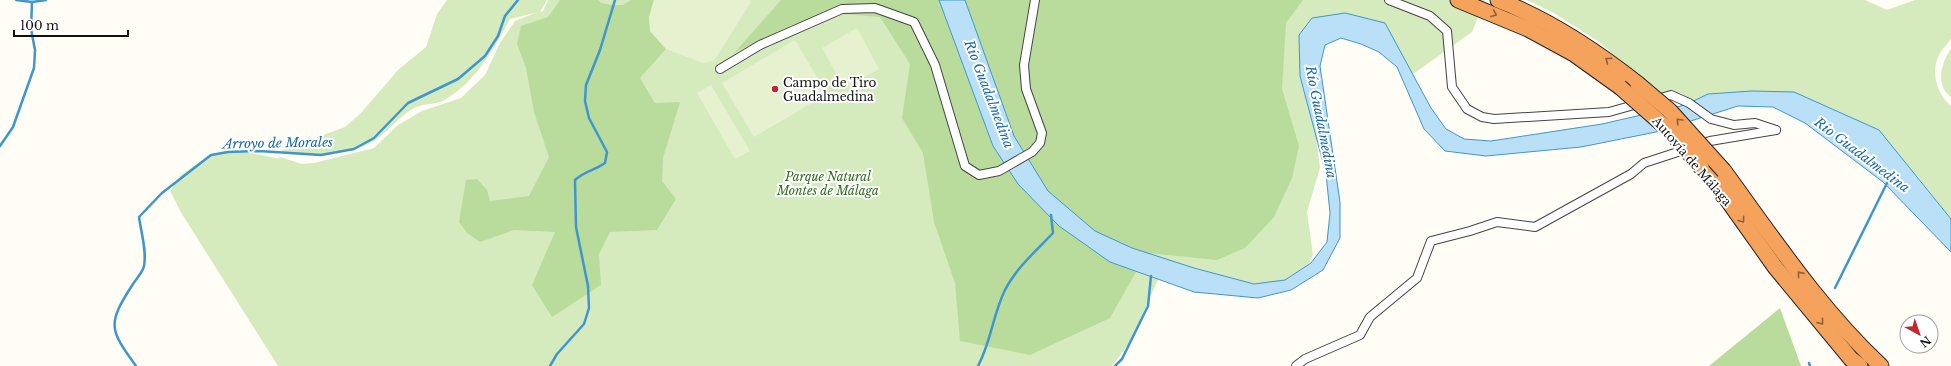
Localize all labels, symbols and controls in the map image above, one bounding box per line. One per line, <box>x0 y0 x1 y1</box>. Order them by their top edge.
one-way arrow <box>1490 9 1498 17</box>
scale bar <box>14 12 128 38</box>
text: 100 m <box>20 18 59 33</box>
water label: Río Guadalmedina <box>960 37 1017 151</box>
one-way arrow <box>1605 57 1612 64</box>
water label: Río Guadalmedina <box>1302 63 1340 180</box>
place label: Campo de Tiro Guadalmedina <box>783 75 877 104</box>
marker: Campo de Tiro Guadalmedina <box>770 84 780 94</box>
street label: Autovía de Málaga <box>1649 113 1735 209</box>
water label: Río Guadalmedina <box>1810 113 1913 196</box>
one-way arrow <box>1676 118 1684 126</box>
water label: Arroyo de Morales <box>221 134 333 152</box>
park label: Parque Natural Montes de Málaga <box>776 169 879 198</box>
one-way arrow <box>1737 215 1744 222</box>
one-way arrow <box>1797 272 1804 279</box>
north arrow <box>1899 314 1939 354</box>
one-way arrow <box>1817 318 1824 325</box>
text: N <box>1916 333 1934 351</box>

